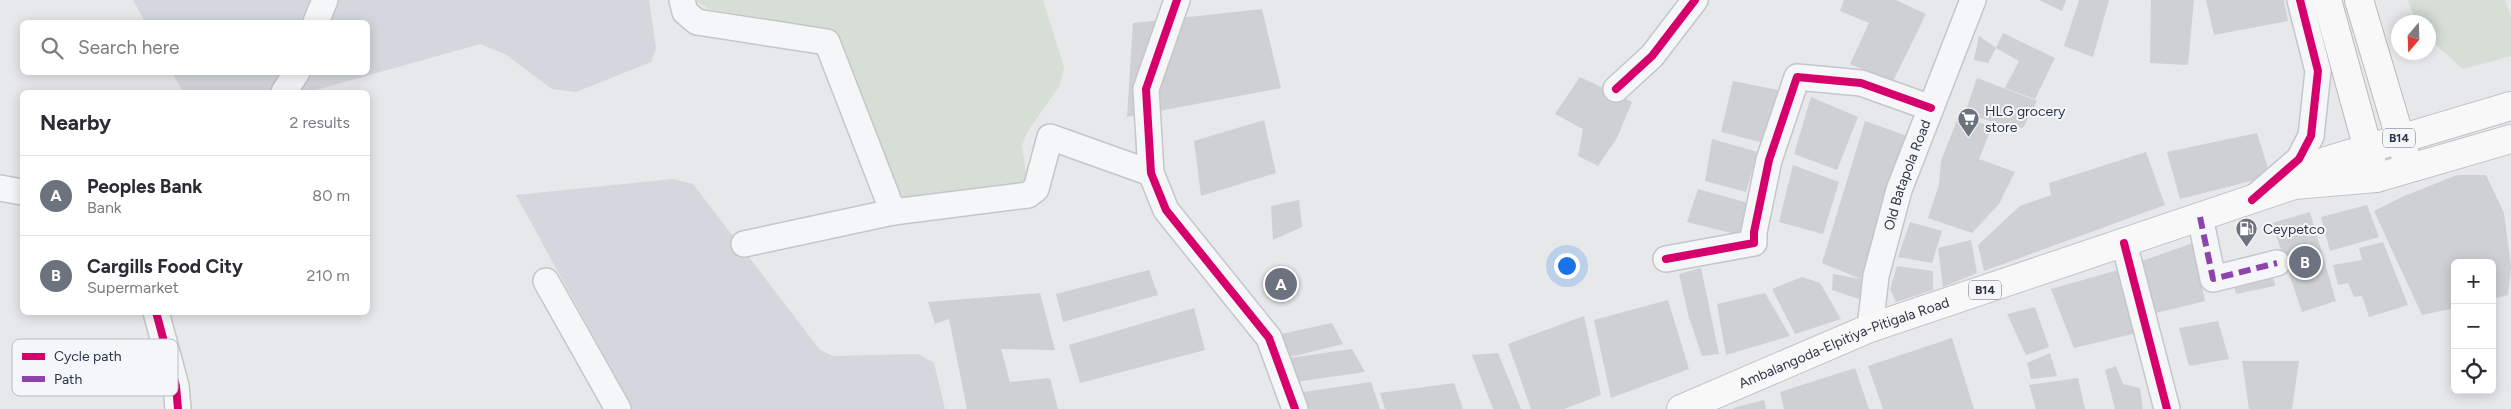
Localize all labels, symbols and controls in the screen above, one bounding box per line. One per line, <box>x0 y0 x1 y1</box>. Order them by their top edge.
north arrow <box>2391 15 2436 60</box>
search box <box>20 20 370 75</box>
icon: search <box>38 34 66 62</box>
text: Search here <box>78 36 180 59</box>
place label: HLG grocery store <box>1985 103 2066 136</box>
supermarket icon: HLG grocery store <box>1957 107 1981 138</box>
text: Nearby <box>40 110 111 135</box>
text: 2 results <box>290 113 350 132</box>
street label: Old Batapola Road <box>1880 117 1934 232</box>
road number: B14 <box>2383 128 2415 148</box>
text: Peoples Bank <box>87 175 203 198</box>
text: A <box>50 186 62 205</box>
text: 80 m <box>312 186 350 205</box>
text: Bank <box>87 198 122 217</box>
fuel station icon: Ceypetco <box>2235 217 2259 248</box>
place label: Ceypetco <box>2263 221 2325 238</box>
pin: B <box>2289 243 2321 281</box>
your location <box>1554 253 1580 279</box>
text: Cargills Food City <box>87 255 243 278</box>
map controls <box>2451 259 2496 394</box>
button: + <box>2451 259 2496 304</box>
pin: A <box>1265 265 1297 303</box>
text: B <box>51 266 61 285</box>
text: 210 m <box>307 266 350 285</box>
text: Supermarket <box>87 278 179 297</box>
road number: B14 <box>1969 280 2001 300</box>
street label: Ambalangoda-Elpitiya-Pitigala Road <box>1736 293 1951 392</box>
button: − <box>2451 304 2496 349</box>
legend <box>12 339 178 396</box>
text: Cycle path <box>54 348 122 365</box>
button: locate <box>2451 349 2496 394</box>
text: Path <box>54 371 82 388</box>

